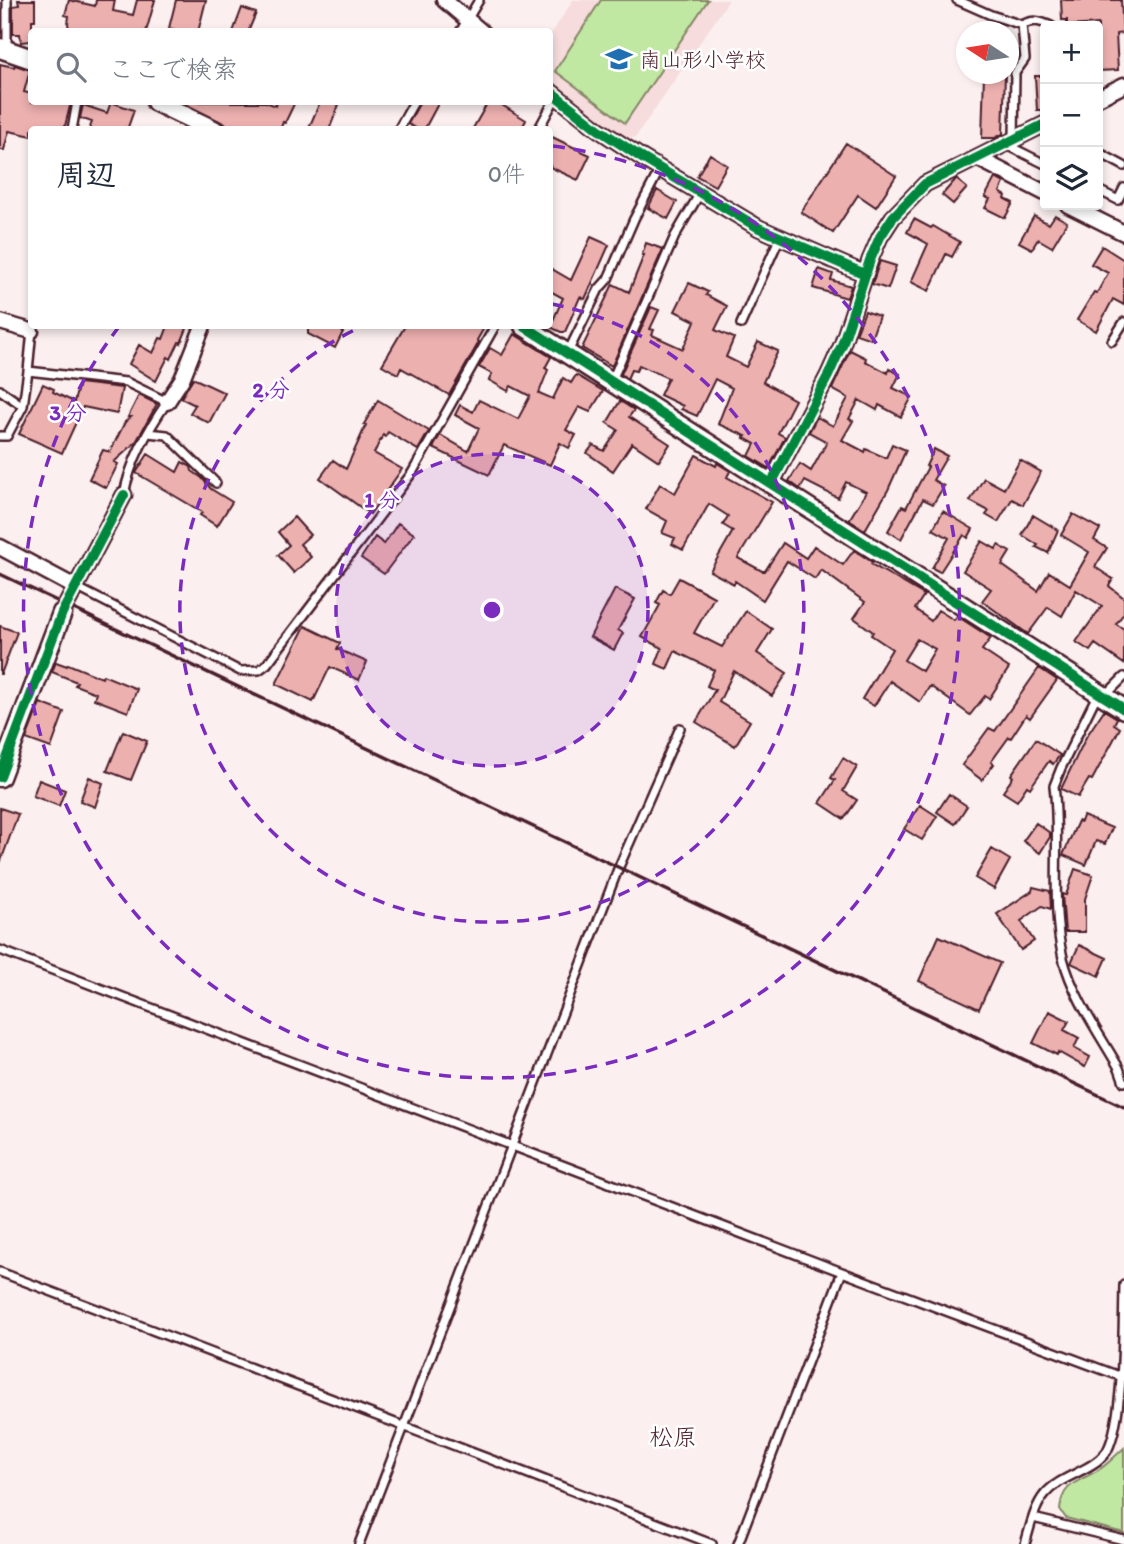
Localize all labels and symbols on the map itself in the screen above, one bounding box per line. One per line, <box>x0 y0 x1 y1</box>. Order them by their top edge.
north arrow <box>956 21 1019 84</box>
school or university icon: 南山形小学校 <box>604 44 634 74</box>
place label: 南山形小学校 <box>640 47 766 72</box>
text: 2 分 <box>253 377 289 402</box>
text: 3 分 <box>49 400 87 425</box>
text: 1 分 <box>364 487 400 512</box>
centre of rings <box>480 598 504 622</box>
district label: 松原 <box>649 1422 697 1451</box>

